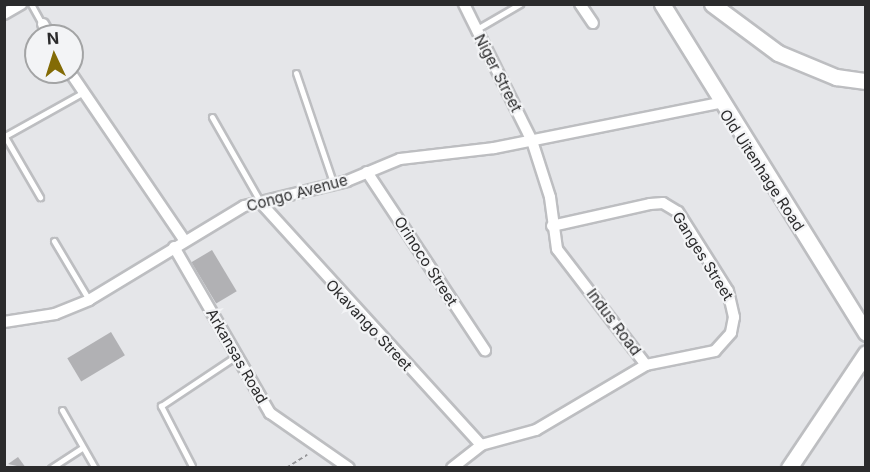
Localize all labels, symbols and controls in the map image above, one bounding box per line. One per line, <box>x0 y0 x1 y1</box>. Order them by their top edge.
north arrow <box>24 24 84 84</box>
text: N <box>46 28 60 48</box>
street label: Niger Street <box>471 31 525 115</box>
street label: Old Uitenhage Road <box>716 106 808 234</box>
street label: Congo Avenue <box>244 171 350 215</box>
street label: Ganges Street <box>669 208 737 304</box>
street label: Orinoco Street <box>390 213 462 309</box>
street label: Okavango Street <box>322 276 416 374</box>
street label: Indus Road <box>583 285 645 359</box>
street label: Arkansas Road <box>203 305 271 407</box>

